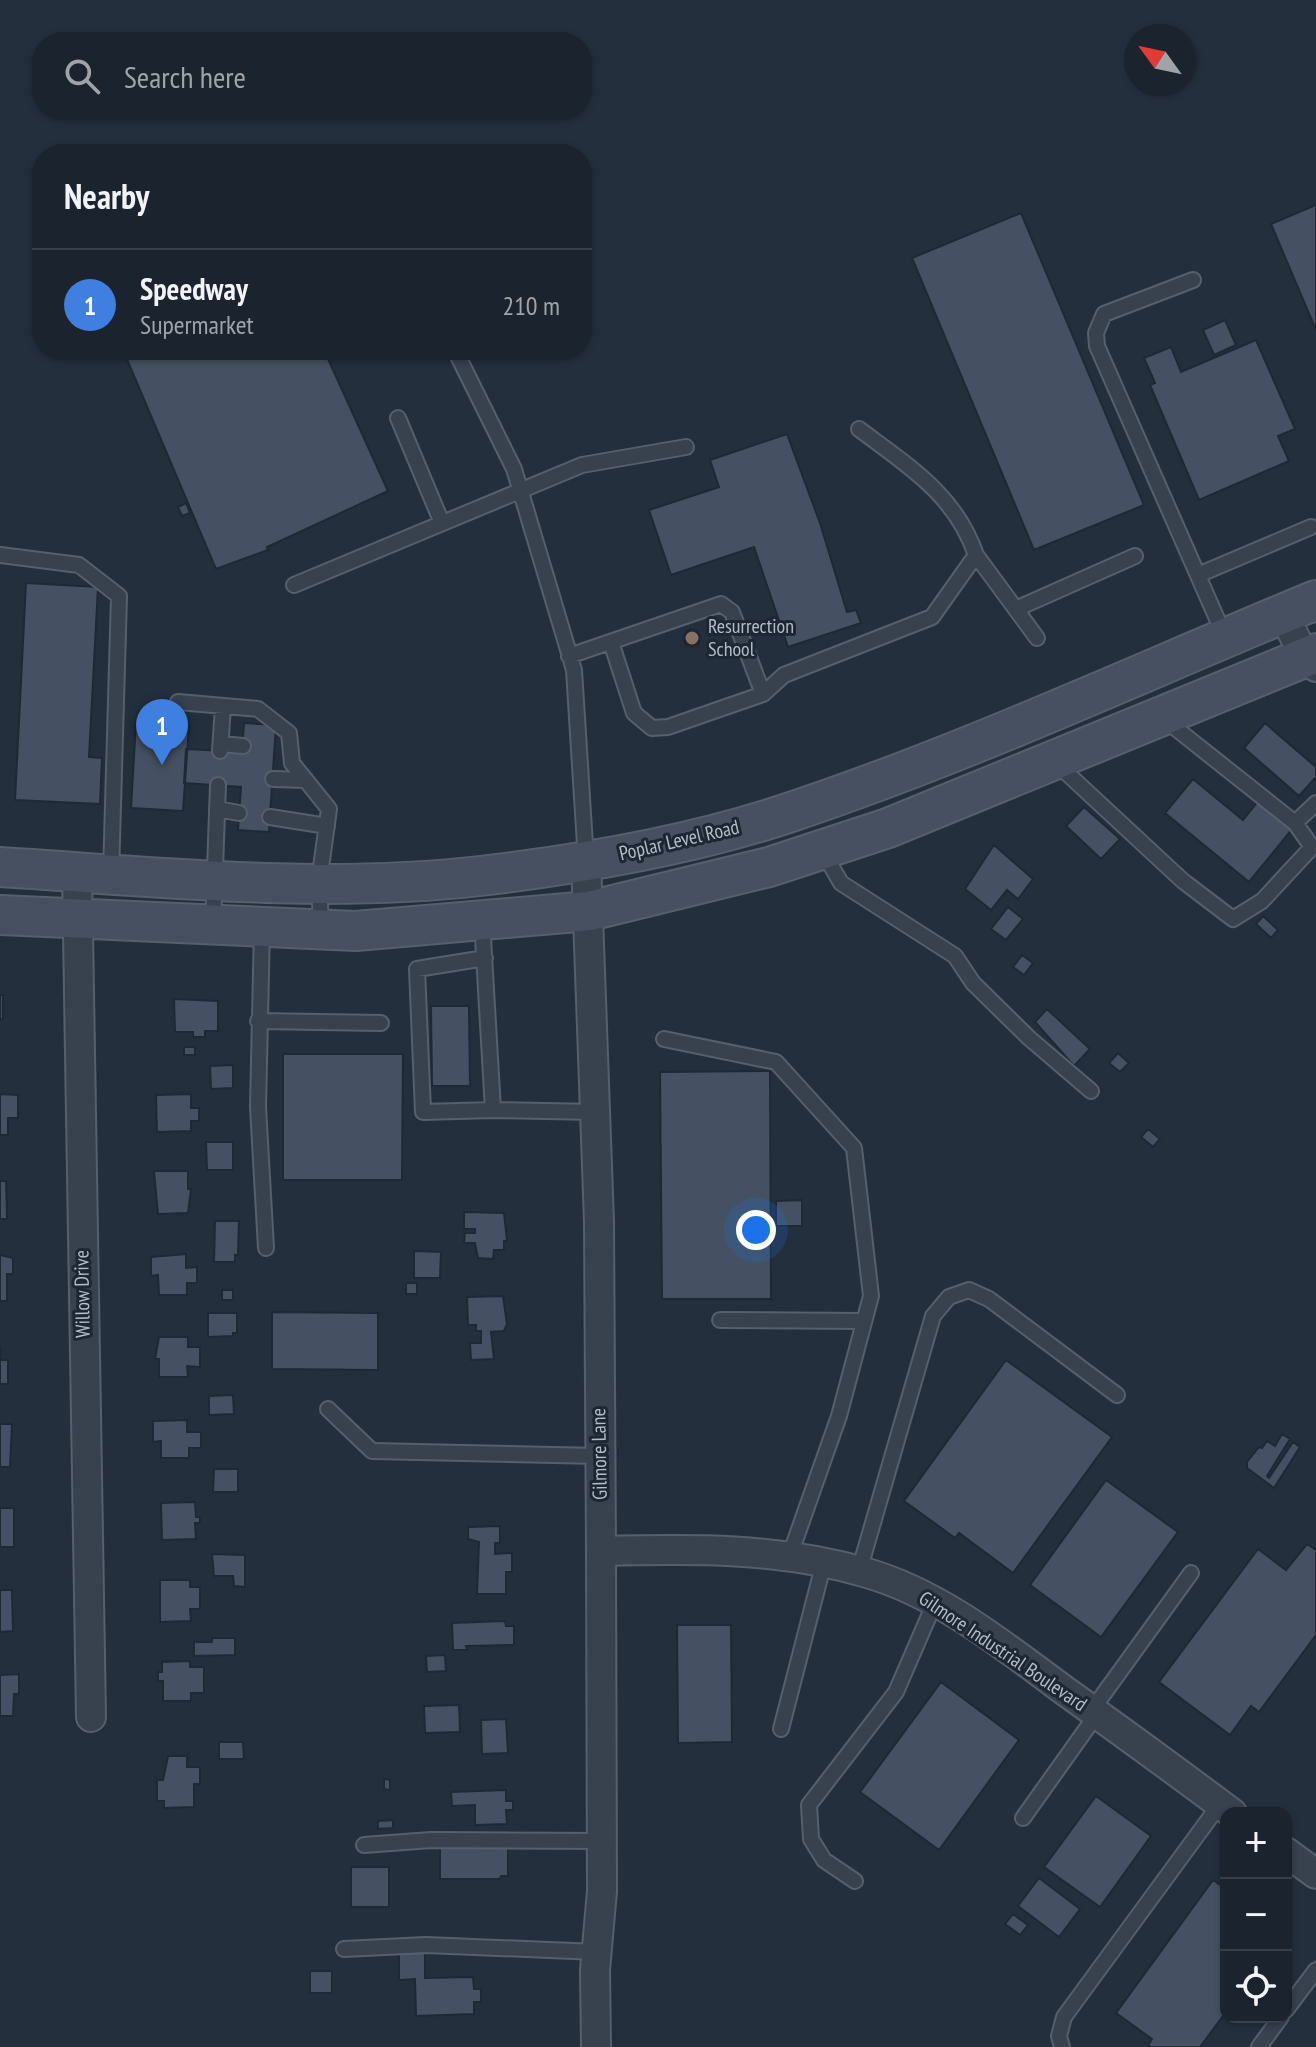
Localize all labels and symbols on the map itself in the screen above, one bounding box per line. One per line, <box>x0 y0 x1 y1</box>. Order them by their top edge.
north arrow <box>1124 24 1196 96</box>
place label: Resurrection School <box>708 613 794 662</box>
marker: Resurrection School <box>683 629 701 647</box>
pin: 1 <box>136 699 188 765</box>
street label: Poplar Level Road <box>616 814 742 866</box>
your location <box>736 1210 776 1250</box>
street label: Willow Drive <box>68 1250 96 1338</box>
street label: Gilmore Lane <box>585 1408 613 1500</box>
street label: Gilmore Industrial Boulevard <box>914 1585 1092 1717</box>

